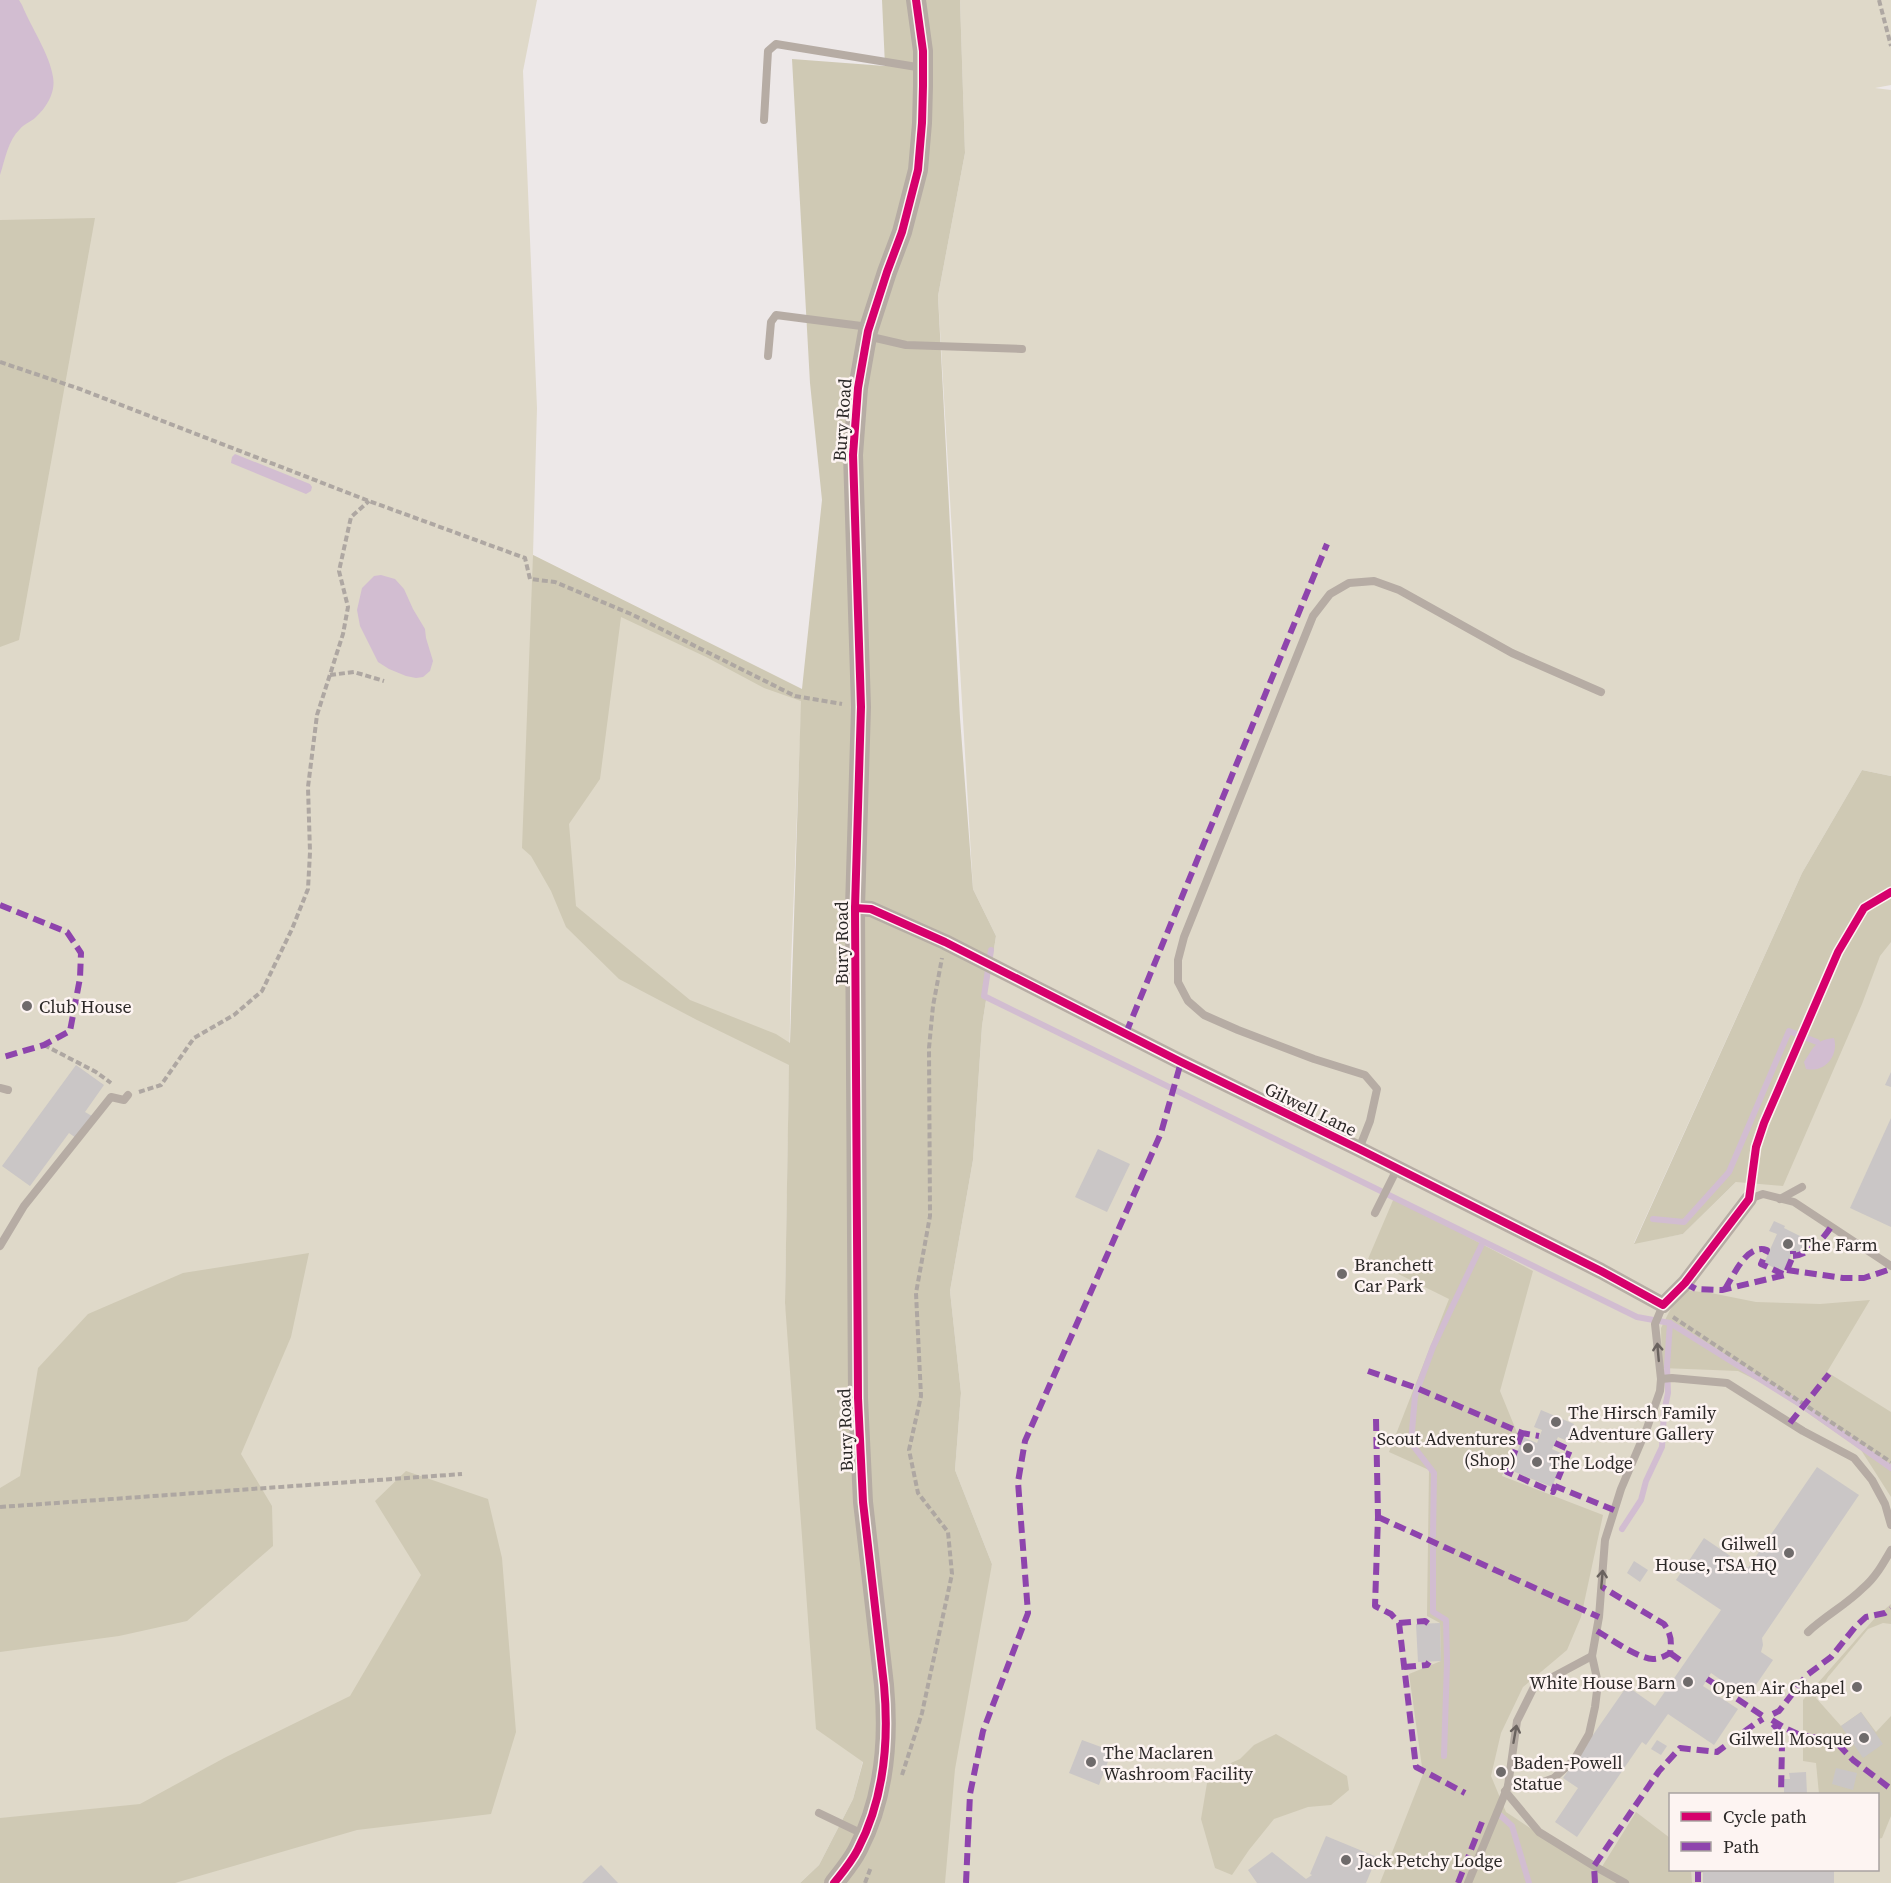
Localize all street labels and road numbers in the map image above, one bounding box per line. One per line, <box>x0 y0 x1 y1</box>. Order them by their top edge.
street label: Bury Road <box>827 378 857 462</box>
street label: Bury Road <box>829 901 854 985</box>
street label: Gilwell Lane <box>1261 1076 1361 1142</box>
street label: Bury Road <box>831 1388 859 1472</box>

